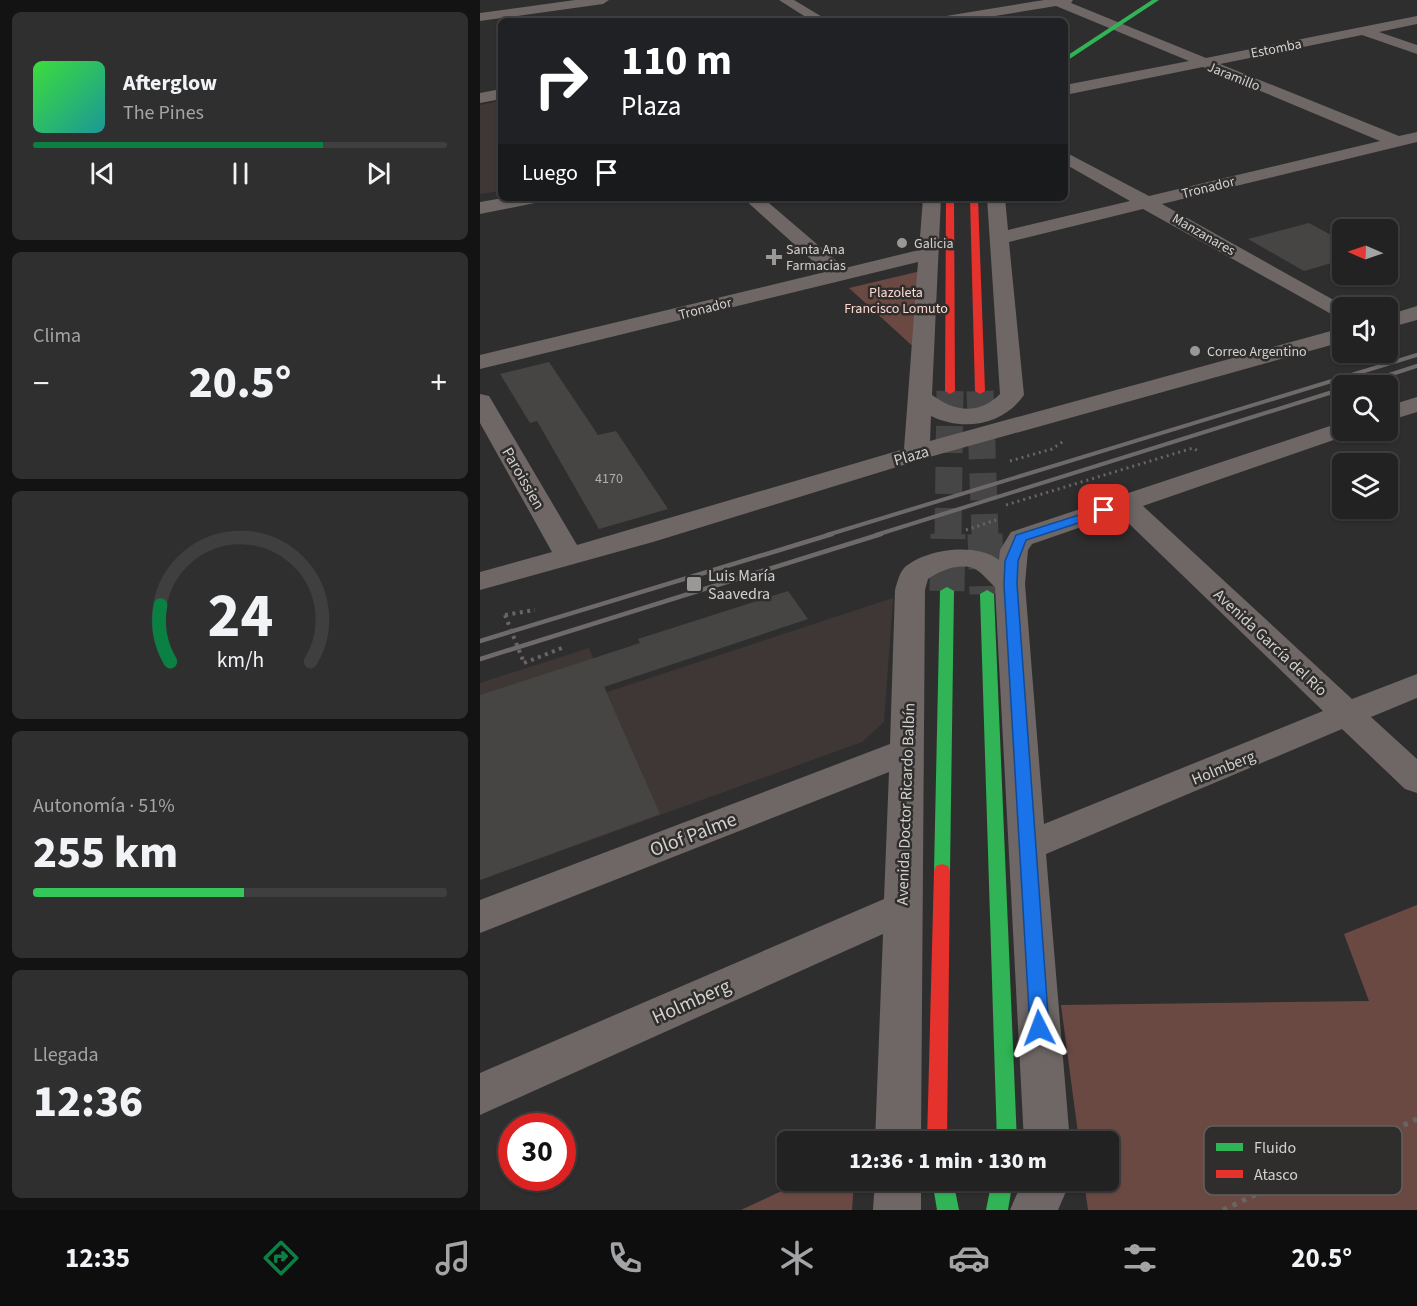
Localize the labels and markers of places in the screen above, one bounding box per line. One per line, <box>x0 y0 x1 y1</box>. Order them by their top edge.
place label: Galicia <box>914 234 954 254</box>
marker: Galicia <box>895 236 909 250</box>
place label: Santa Ana Farmacias <box>786 240 846 276</box>
marker: Santa Ana Farmacias <box>767 250 781 264</box>
place label: Correo Argentino <box>1207 342 1307 362</box>
marker: Correo Argentino <box>1188 344 1202 358</box>
pin <box>1078 484 1129 535</box>
place label: Luis María Saavedra <box>708 565 775 605</box>
marker: Luis María Saavedra <box>685 575 703 593</box>

